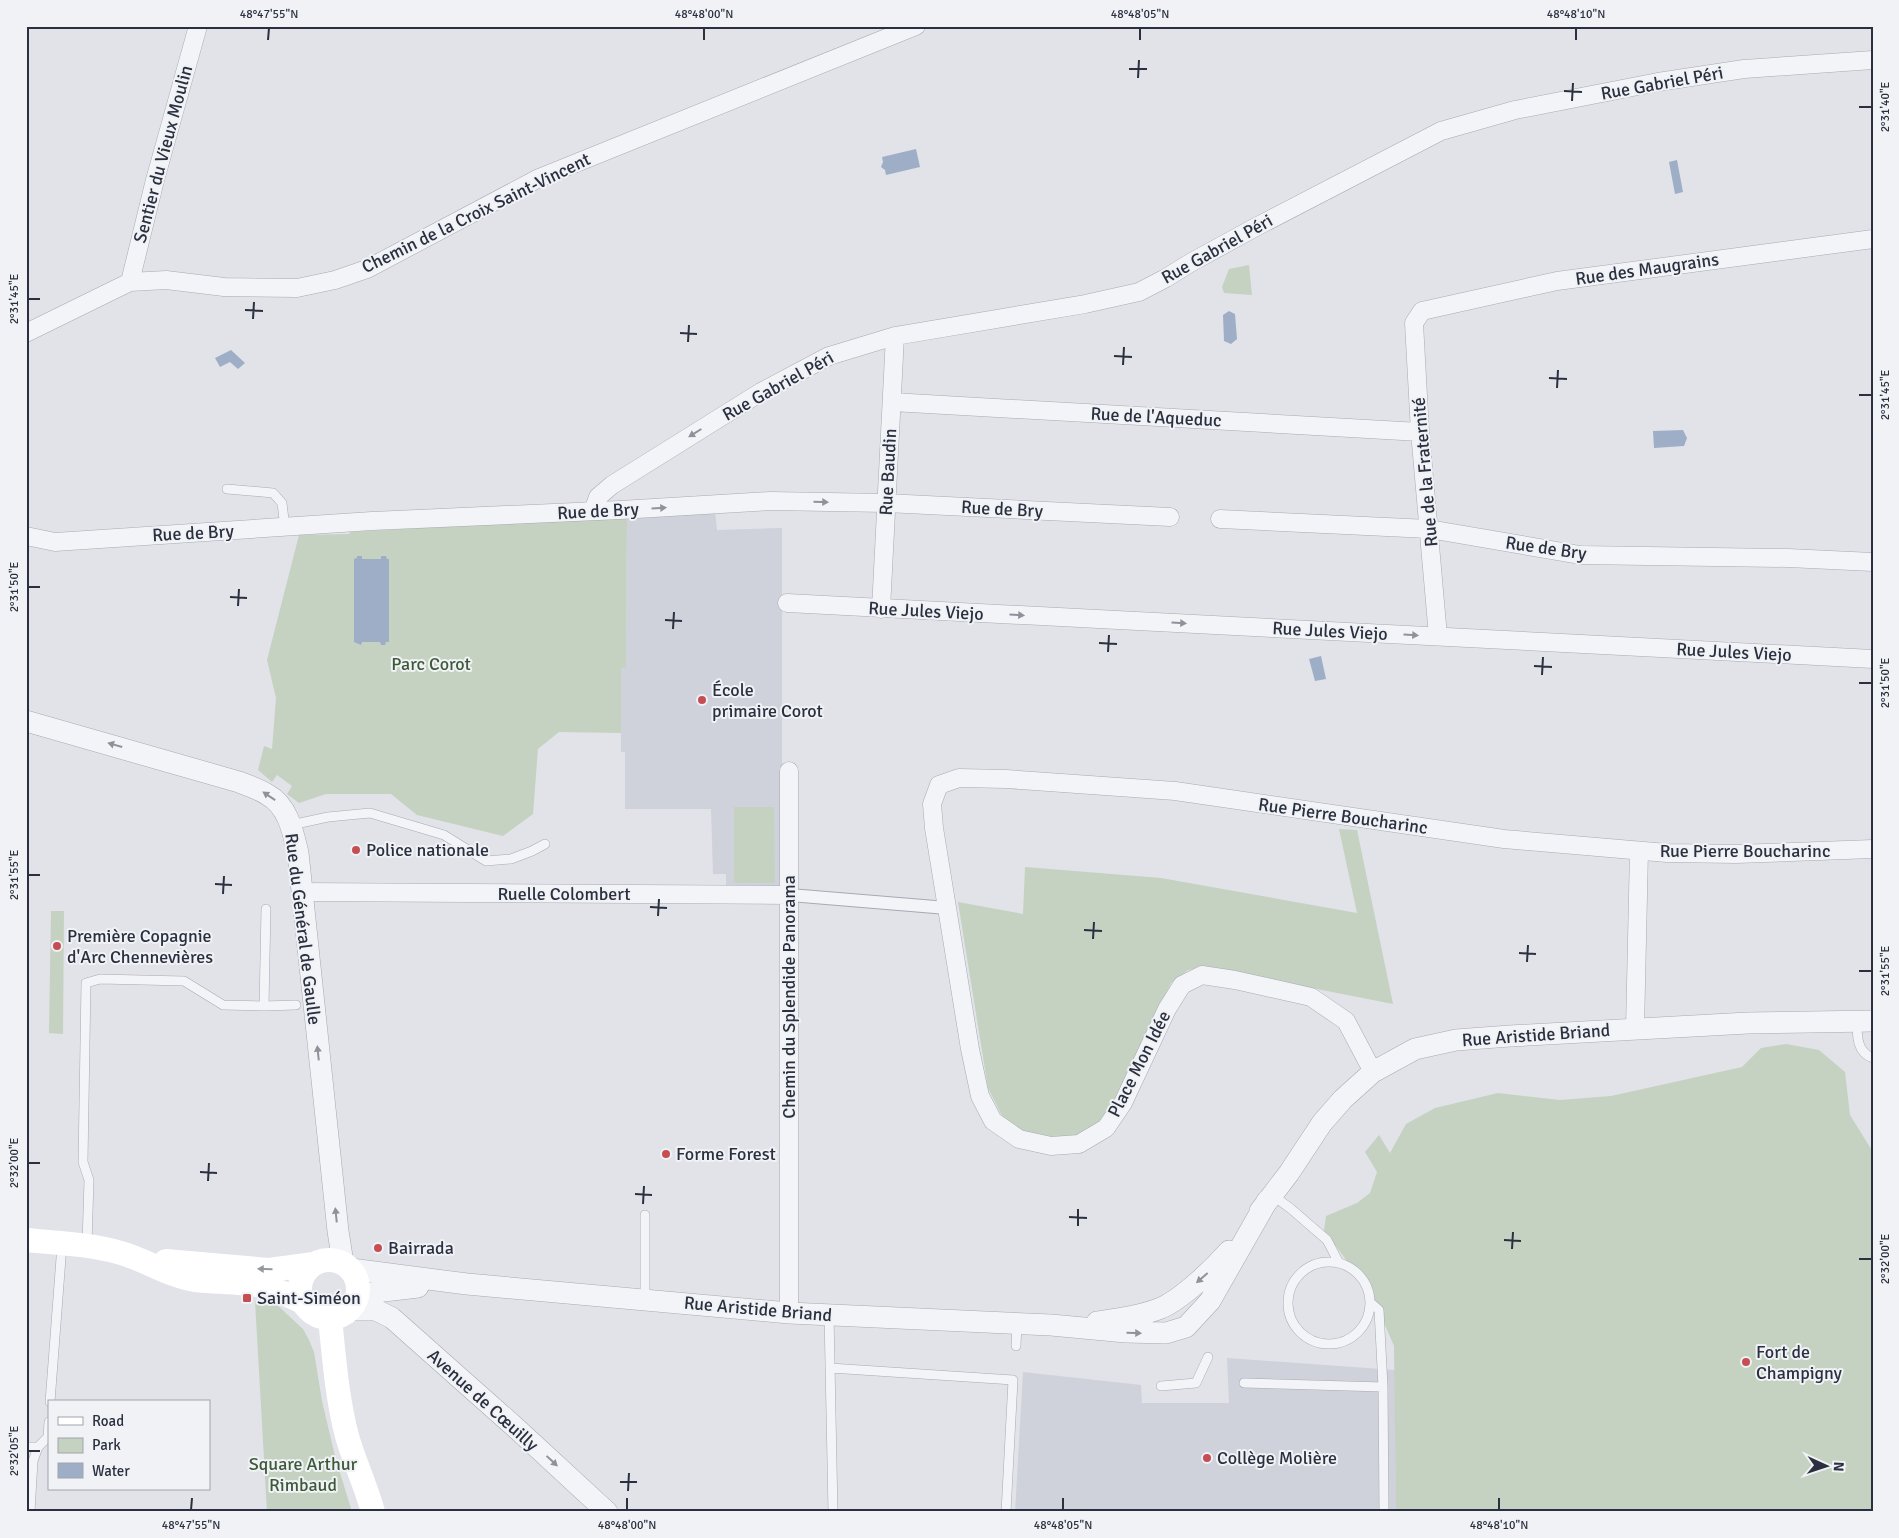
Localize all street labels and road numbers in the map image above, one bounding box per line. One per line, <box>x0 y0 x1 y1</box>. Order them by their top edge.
street label: Rue Gabriel Péri <box>1599 61 1725 105</box>
street label: Sentier du Vieux Moulin <box>129 63 197 245</box>
street label: Chemin de la Croix Saint-Vincent <box>358 148 594 278</box>
street label: Rue Gabriel Péri <box>1157 209 1277 289</box>
street label: Rue des Maugrains <box>1574 248 1720 290</box>
street label: Rue Gabriel Péri <box>718 346 838 426</box>
street label: Rue de la Fraternité <box>1408 396 1442 548</box>
street label: Rue de l'Aqueduc <box>1090 403 1222 431</box>
street label: Rue Baudin <box>875 428 901 516</box>
street label: Rue de Bry <box>961 496 1044 522</box>
street label: Rue de Bry <box>557 498 640 524</box>
street label: Rue de Bry <box>152 520 235 546</box>
street label: Rue de Bry <box>1504 531 1589 565</box>
street label: Rue Jules Viejo <box>868 597 984 625</box>
street label: Rue Jules Viejo <box>1272 617 1388 645</box>
street label: Rue Jules Viejo <box>1676 638 1792 666</box>
street label: Rue Pierre Boucharinc <box>1257 793 1429 839</box>
street label: Rue du Général de Gaulle <box>280 832 326 1026</box>
street label: Rue Pierre Boucharinc <box>1660 840 1830 862</box>
street label: Chemin du Splendide Panorama <box>778 875 800 1119</box>
street label: Ruelle Colombert <box>497 883 631 905</box>
street label: Place Mon Idée <box>1103 1007 1175 1121</box>
street label: Rue Aristide Briand <box>1461 1019 1611 1051</box>
street label: Rue Aristide Briand <box>683 1292 833 1326</box>
street label: Avenue de Cœuilly <box>423 1344 543 1456</box>

